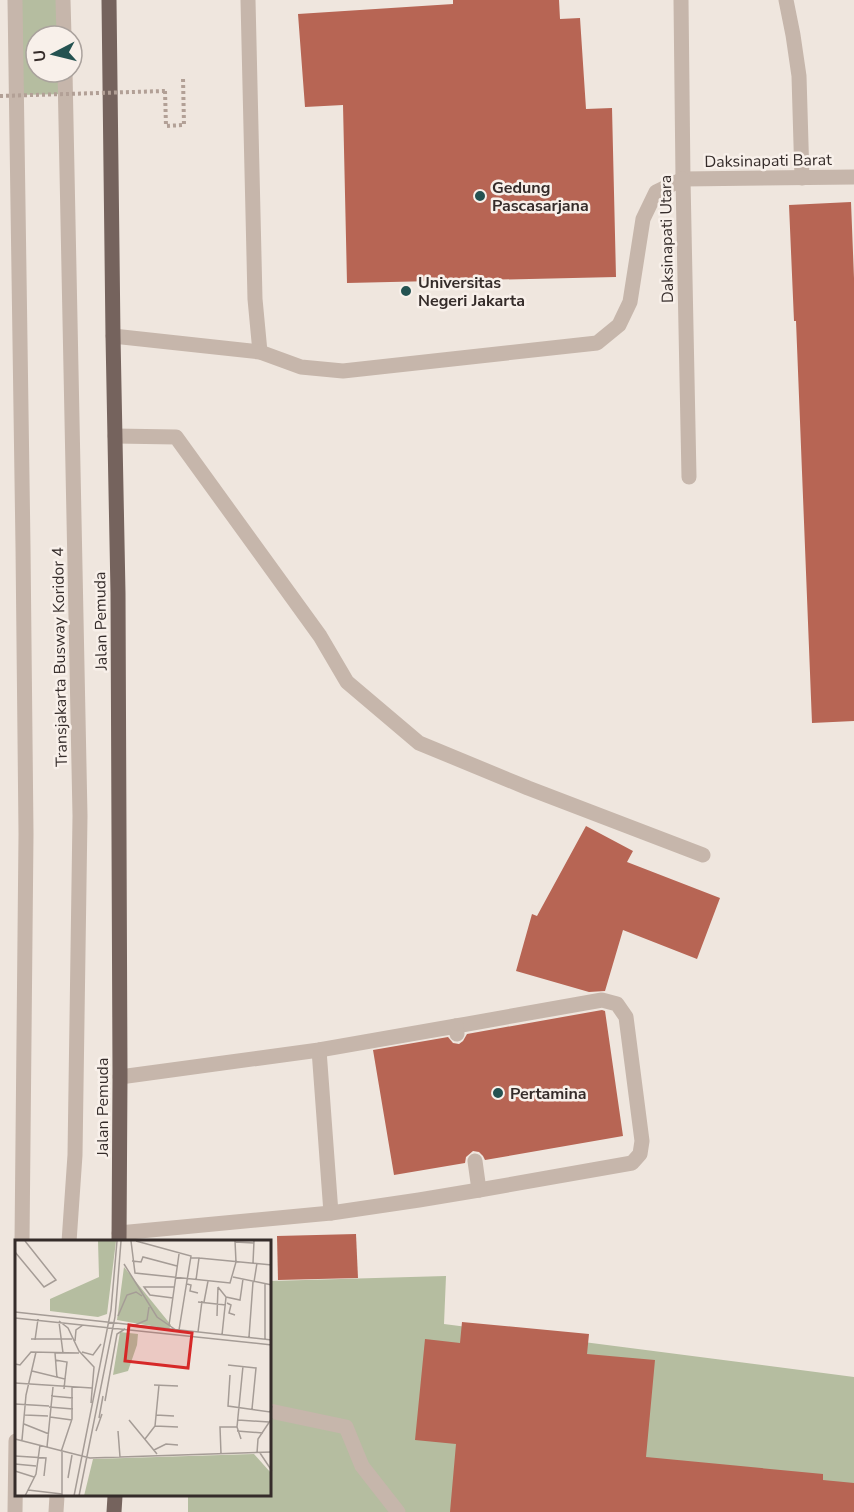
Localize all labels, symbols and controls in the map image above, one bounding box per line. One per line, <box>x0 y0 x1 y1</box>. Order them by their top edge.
north arrow <box>24 24 84 84</box>
text: U <box>28 49 52 63</box>
street label: Daksinapati Barat <box>704 149 832 173</box>
street label: Daksinapati Utara <box>655 175 679 303</box>
place label: Gedung Pascasarjana <box>492 177 589 217</box>
marker: Gedung Pascasarjana <box>473 189 487 203</box>
place label: Universitas Negeri Jakarta <box>418 272 525 312</box>
marker: Universitas Negeri Jakarta <box>399 284 413 298</box>
street label: Transjakarta Busway Koridor 4 <box>47 547 73 767</box>
street label: Jalan Pemuda <box>89 571 113 672</box>
street label: Jalan Pemuda <box>92 1058 114 1157</box>
place label: Pertamina <box>510 1083 587 1105</box>
marker: Pertamina <box>491 1086 505 1100</box>
inset map <box>15 1240 272 1497</box>

